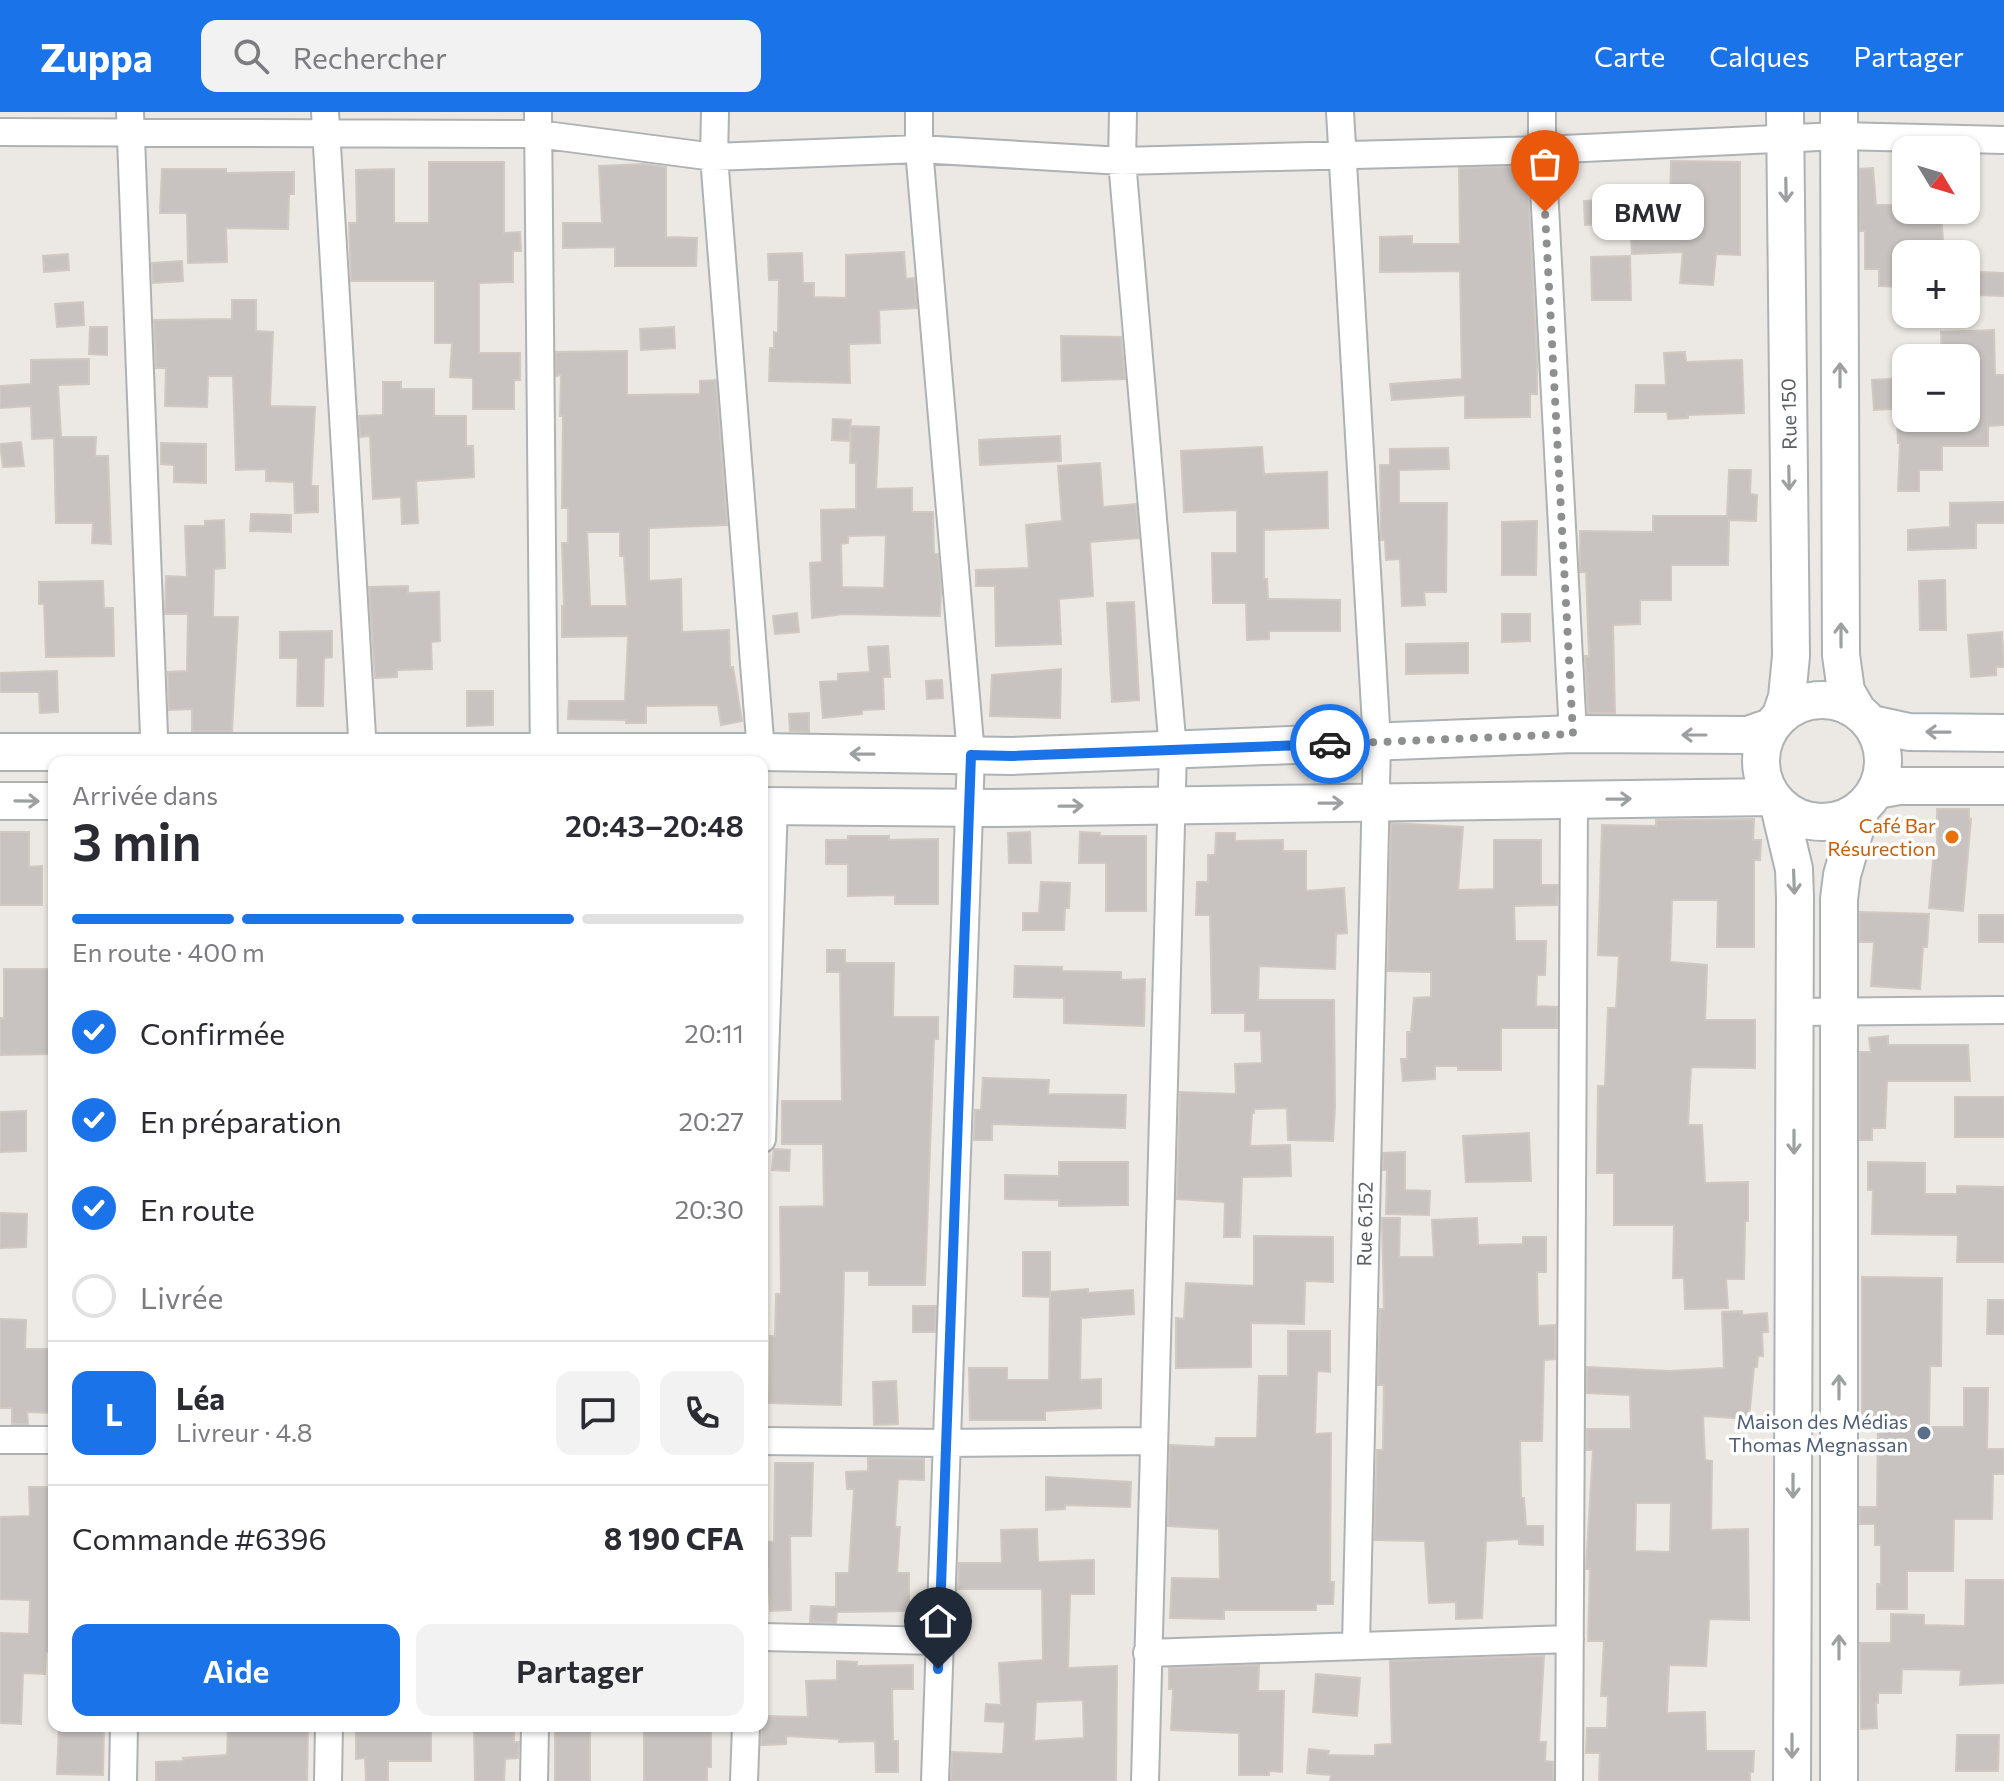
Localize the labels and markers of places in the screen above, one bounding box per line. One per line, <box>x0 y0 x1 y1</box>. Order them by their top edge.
pin <box>1511 130 1579 212</box>
callout: BMW <box>1593 184 1705 240</box>
place label: Café Bar Résurection <box>1828 813 1936 860</box>
marker: Café Bar Résurection <box>1943 828 1961 846</box>
place label: Maison des Médias Thomas Megnassan <box>1728 1409 1908 1456</box>
marker: Maison des Médias Thomas Megnassan <box>1915 1424 1933 1442</box>
pin <box>904 1587 972 1669</box>

